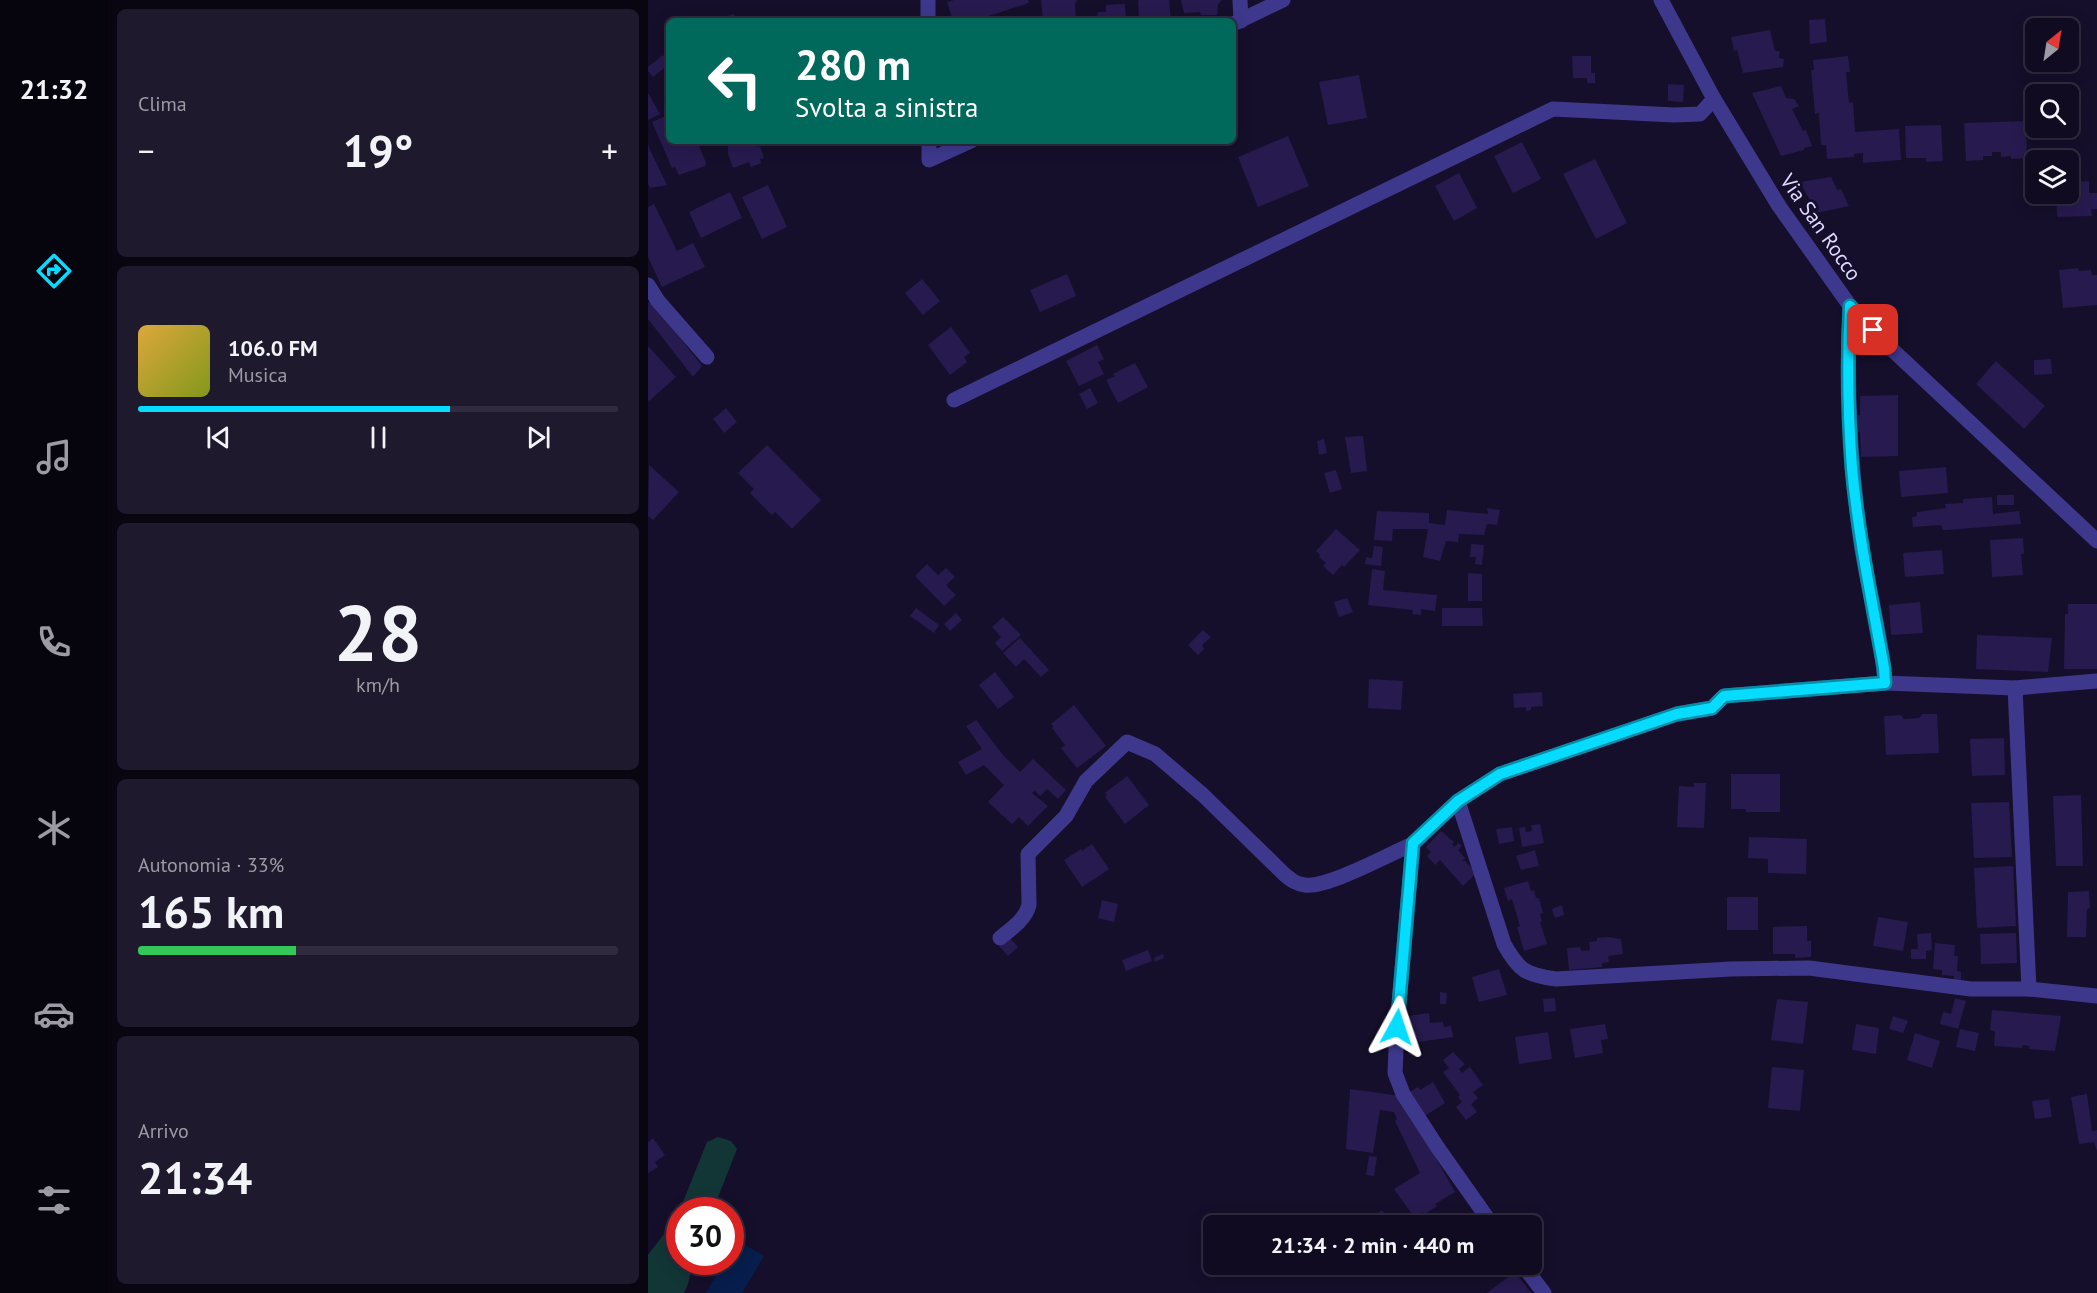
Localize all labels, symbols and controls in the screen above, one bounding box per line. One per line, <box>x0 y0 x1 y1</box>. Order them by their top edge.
north arrow <box>2025 18 2079 72</box>
map controls <box>2025 18 2079 204</box>
text: 280 m <box>795 37 911 92</box>
icon: left <box>696 42 774 120</box>
text: 21:32 <box>20 72 88 106</box>
button: search <box>2025 84 2079 138</box>
text: Svolta a sinistra <box>795 90 978 124</box>
text: Clima <box>138 91 187 117</box>
text: 19° <box>343 121 413 179</box>
text: − <box>138 129 155 172</box>
text: + <box>601 129 618 172</box>
button: layers <box>2025 150 2079 204</box>
street label: Via San Rocco <box>1774 168 1868 286</box>
icon: directions <box>33 250 75 292</box>
pin <box>1847 304 1898 355</box>
icon: arrive <box>1856 313 1889 346</box>
text: 106.0 FM <box>228 334 318 362</box>
text: Musica <box>228 362 287 388</box>
icon: previous <box>202 421 235 454</box>
icon: pause <box>362 421 395 454</box>
icon: next <box>522 421 555 454</box>
icon: music <box>33 436 75 478</box>
text: 28 <box>334 582 422 683</box>
icon: phone <box>33 621 75 663</box>
text: km/h <box>356 672 400 698</box>
icon: climate <box>33 807 75 849</box>
text: Autonomia · 33% <box>138 852 284 878</box>
text: 165 km <box>138 882 284 940</box>
icon: car <box>33 993 75 1035</box>
position arrow <box>1365 995 1429 1059</box>
text: Arrivo <box>138 1118 189 1144</box>
text: 21:34 <box>138 1148 252 1206</box>
icon: filters <box>33 1179 75 1221</box>
speed limit sign: 30 <box>666 1197 744 1275</box>
text: 21:34 · 2 min · 440 m <box>1271 1231 1474 1259</box>

